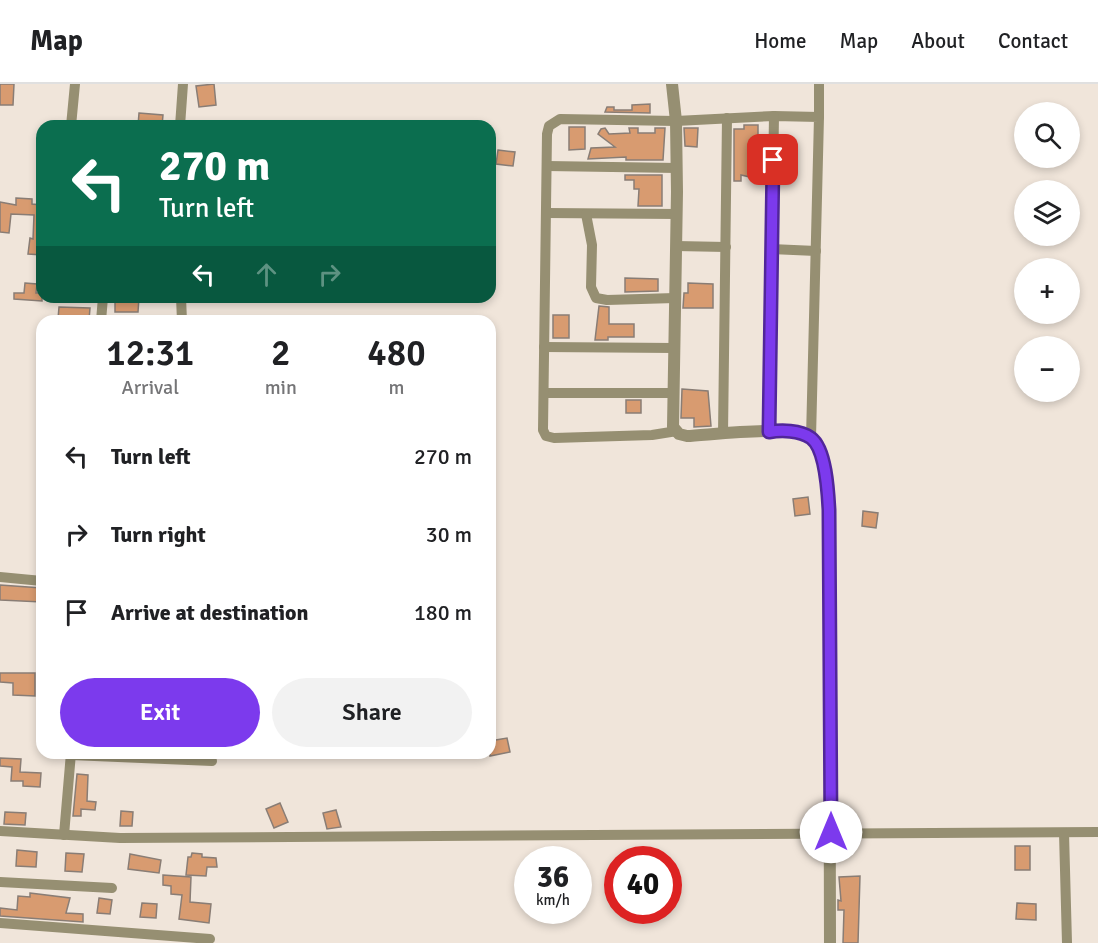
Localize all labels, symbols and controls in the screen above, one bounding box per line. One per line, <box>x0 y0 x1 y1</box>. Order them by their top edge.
text: Map <box>30 24 83 58</box>
text: Home <box>754 28 807 54</box>
text: Map <box>840 28 878 54</box>
text: About <box>911 28 965 54</box>
text: Contact <box>998 28 1068 54</box>
map controls <box>1014 102 1080 402</box>
button: search <box>1014 102 1080 168</box>
pin <box>747 134 798 185</box>
text: 270 m <box>159 141 270 192</box>
icon: arrive <box>756 143 789 176</box>
icon: left <box>60 144 138 222</box>
button: layers <box>1014 180 1080 246</box>
text: Turn left <box>159 192 254 225</box>
icon: left <box>187 258 220 291</box>
icon: ahead <box>250 258 283 291</box>
icon: right <box>313 258 346 291</box>
button: + <box>1014 258 1080 324</box>
text: 12:31 <box>106 331 194 376</box>
text: 2 <box>271 331 291 376</box>
text: 480 <box>367 331 426 376</box>
button: − <box>1014 336 1080 402</box>
text: Arrival <box>122 375 179 400</box>
text: min <box>265 375 297 400</box>
text: m <box>388 375 404 400</box>
icon: left <box>60 440 93 473</box>
text: Turn left <box>111 443 191 470</box>
text: 270 m <box>414 443 472 470</box>
icon: right <box>60 518 93 551</box>
text: Turn right <box>111 521 206 548</box>
text: 30 m <box>426 521 472 548</box>
icon: arrive <box>60 596 93 629</box>
text: Arrive at destination <box>111 599 308 626</box>
text: 180 m <box>414 599 472 626</box>
button: Exit <box>60 678 260 747</box>
button: Share <box>272 678 472 747</box>
position arrow <box>799 800 863 864</box>
speed limit sign: 40 <box>604 846 682 924</box>
text: 36 <box>537 859 569 896</box>
text: km/h <box>536 891 570 909</box>

